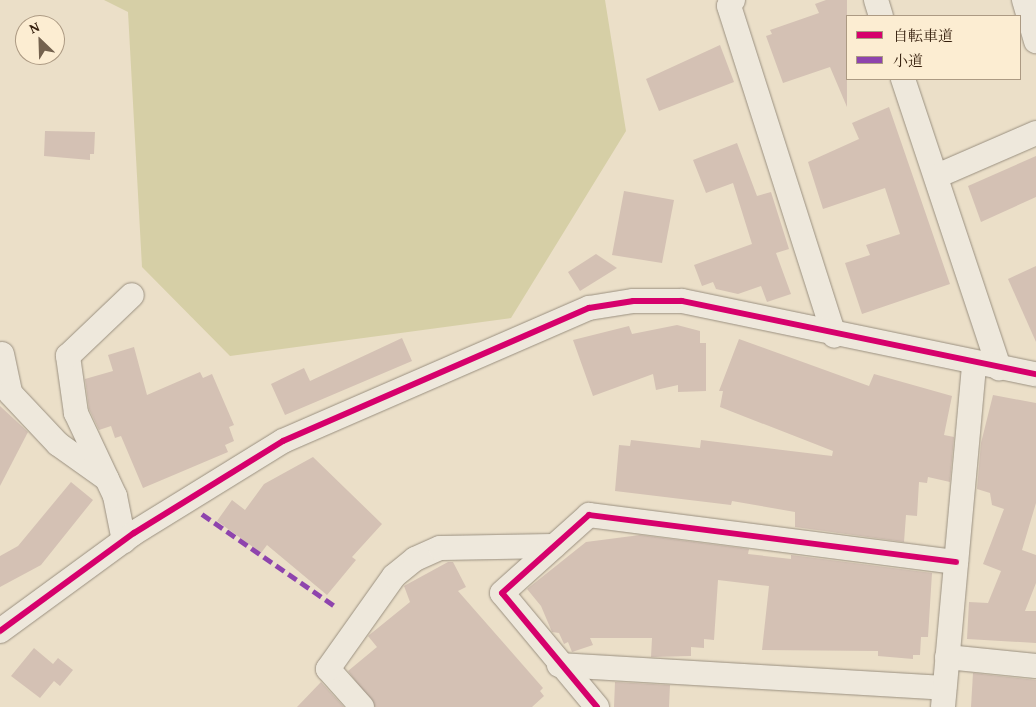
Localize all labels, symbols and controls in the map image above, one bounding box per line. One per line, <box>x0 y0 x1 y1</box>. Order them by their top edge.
north arrow <box>15 15 65 65</box>
legend <box>846 15 1021 80</box>
text: N <box>26 16 43 38</box>
text: 自転車道 <box>893 25 953 46</box>
text: 小道 <box>893 50 923 71</box>

